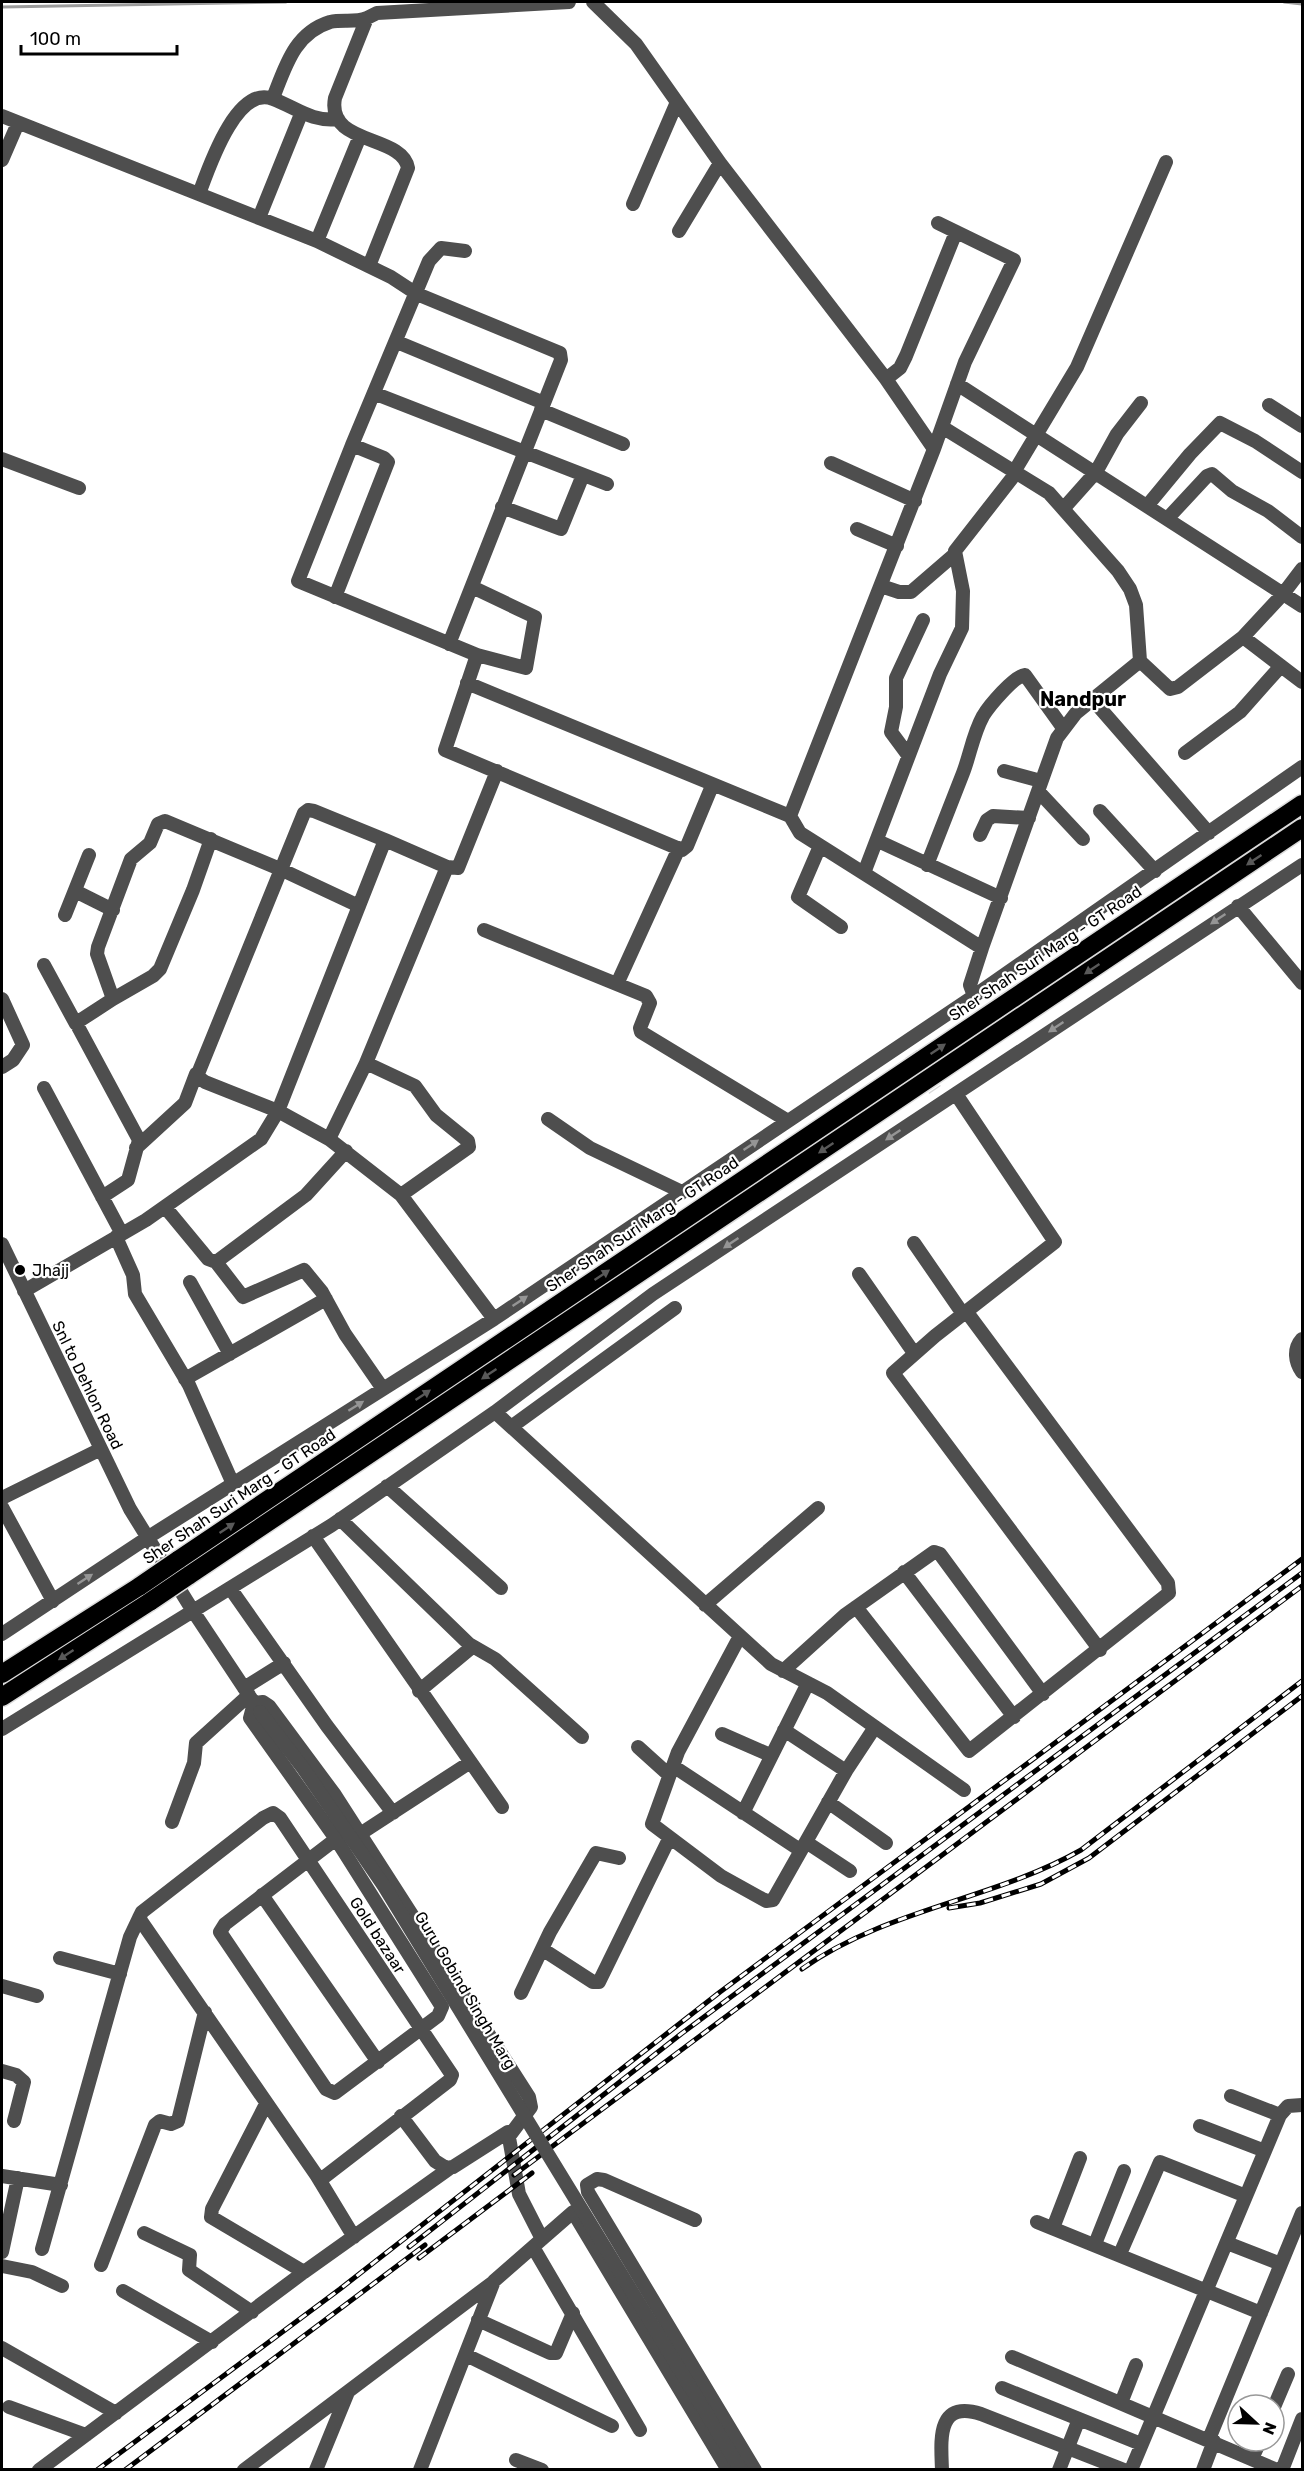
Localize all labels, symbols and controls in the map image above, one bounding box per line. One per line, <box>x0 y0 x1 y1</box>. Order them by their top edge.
scale bar <box>21 18 177 56</box>
text: 100 m <box>30 28 81 50</box>
district label: Nandpur <box>1040 687 1126 711</box>
one-way arrow <box>1246 854 1262 865</box>
street label: Sher Shah Suri Marg - GT Road <box>945 882 1145 1025</box>
one-way arrow <box>1210 913 1226 924</box>
one-way arrow <box>1084 963 1100 974</box>
one-way arrow <box>1048 1022 1064 1033</box>
one-way arrow <box>930 1043 947 1054</box>
one-way arrow <box>885 1129 901 1140</box>
one-way arrow <box>743 1139 759 1151</box>
one-way arrow <box>818 1142 834 1154</box>
street label: Sher Shah Suri Marg - GT Road <box>542 1153 742 1296</box>
one-way arrow <box>723 1237 739 1248</box>
place label: Jhajj <box>32 1261 69 1280</box>
marker: Jhajj <box>13 1263 27 1277</box>
one-way arrow <box>594 1269 610 1281</box>
one-way arrow <box>512 1296 528 1307</box>
street label: Snl to Dehlon Road <box>48 1318 127 1453</box>
one-way arrow <box>482 1368 498 1380</box>
one-way arrow <box>415 1390 431 1401</box>
one-way arrow <box>348 1401 364 1412</box>
street label: Sher Shah Suri Marg - GT Road <box>139 1425 339 1568</box>
one-way arrow <box>218 1522 234 1534</box>
one-way arrow <box>77 1573 93 1585</box>
one-way arrow <box>58 1650 74 1661</box>
street label: Gold bazaar <box>346 1893 409 1977</box>
street label: Guru Gobind Singh Marg <box>411 1908 520 2073</box>
north arrow <box>1226 2393 1286 2453</box>
text: N <box>1258 2420 1280 2437</box>

